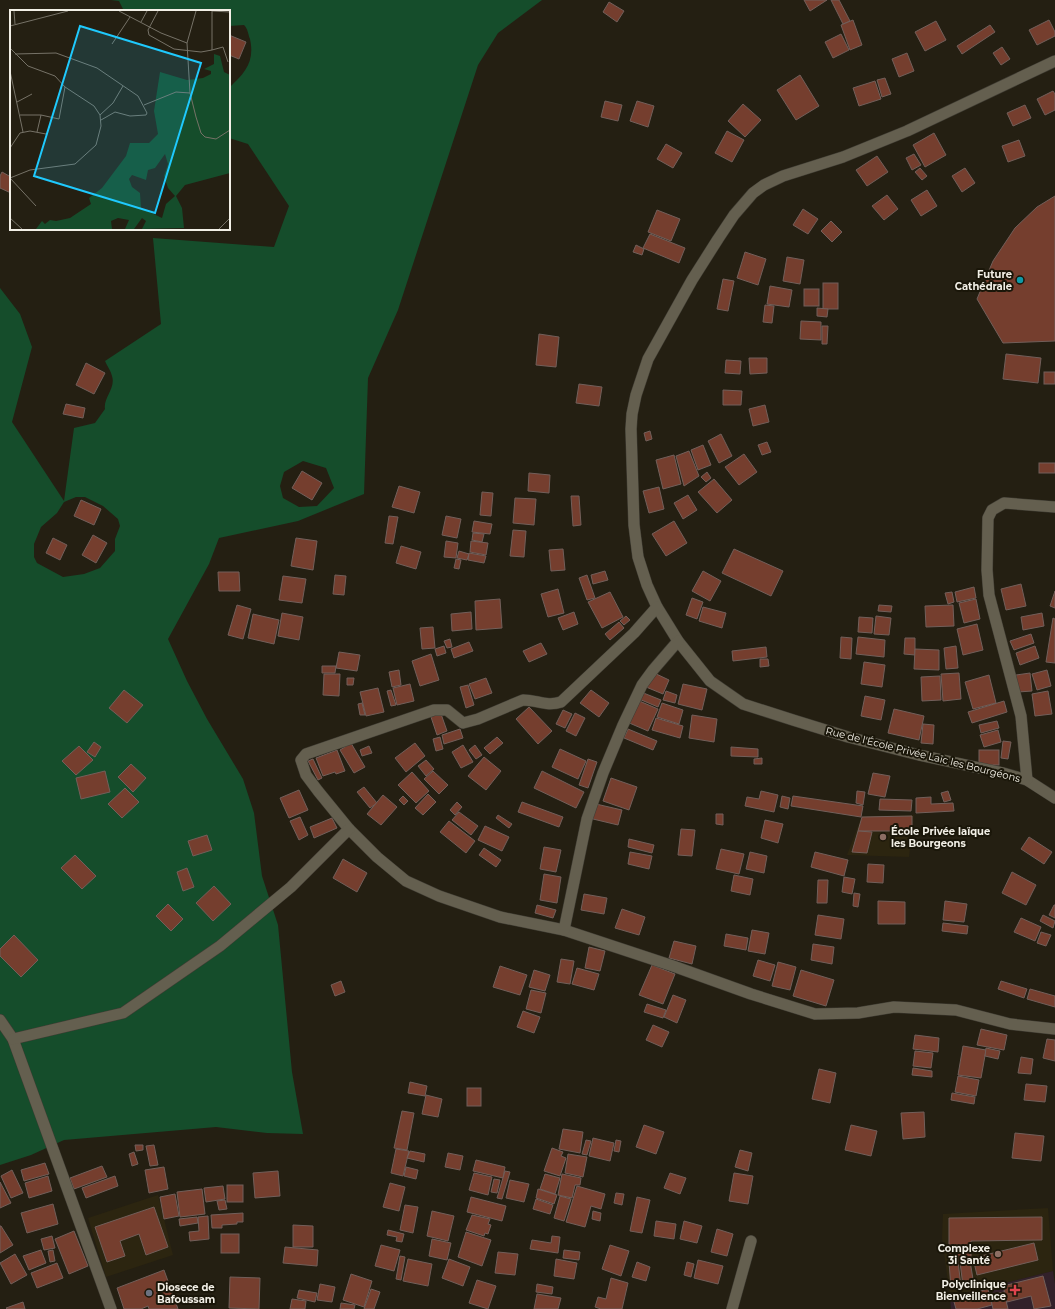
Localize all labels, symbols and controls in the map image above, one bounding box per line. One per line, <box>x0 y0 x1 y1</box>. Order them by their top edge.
inset map <box>10 10 230 230</box>
place label: Future Cathédrale <box>955 268 1012 293</box>
marker: Future Cathédrale <box>1015 275 1025 285</box>
street label: Rue de l'École Privée Laïc les Bourgéons <box>824 724 1022 785</box>
place label: École Privée laïque les Bourgeons <box>891 825 990 850</box>
marker: École Privée laïque les Bourgeons <box>878 832 888 842</box>
place label: Complexe 3i Santé <box>938 1242 990 1267</box>
marker: Complexe 3i Santé <box>993 1249 1003 1259</box>
place label: Polyclinique Bienveillence <box>936 1278 1006 1303</box>
place label: Diosece de Bafoussam <box>157 1281 215 1306</box>
marker: Polyclinique Bienveillence <box>1009 1284 1021 1296</box>
marker: Diosece de Bafoussam <box>144 1288 154 1298</box>

